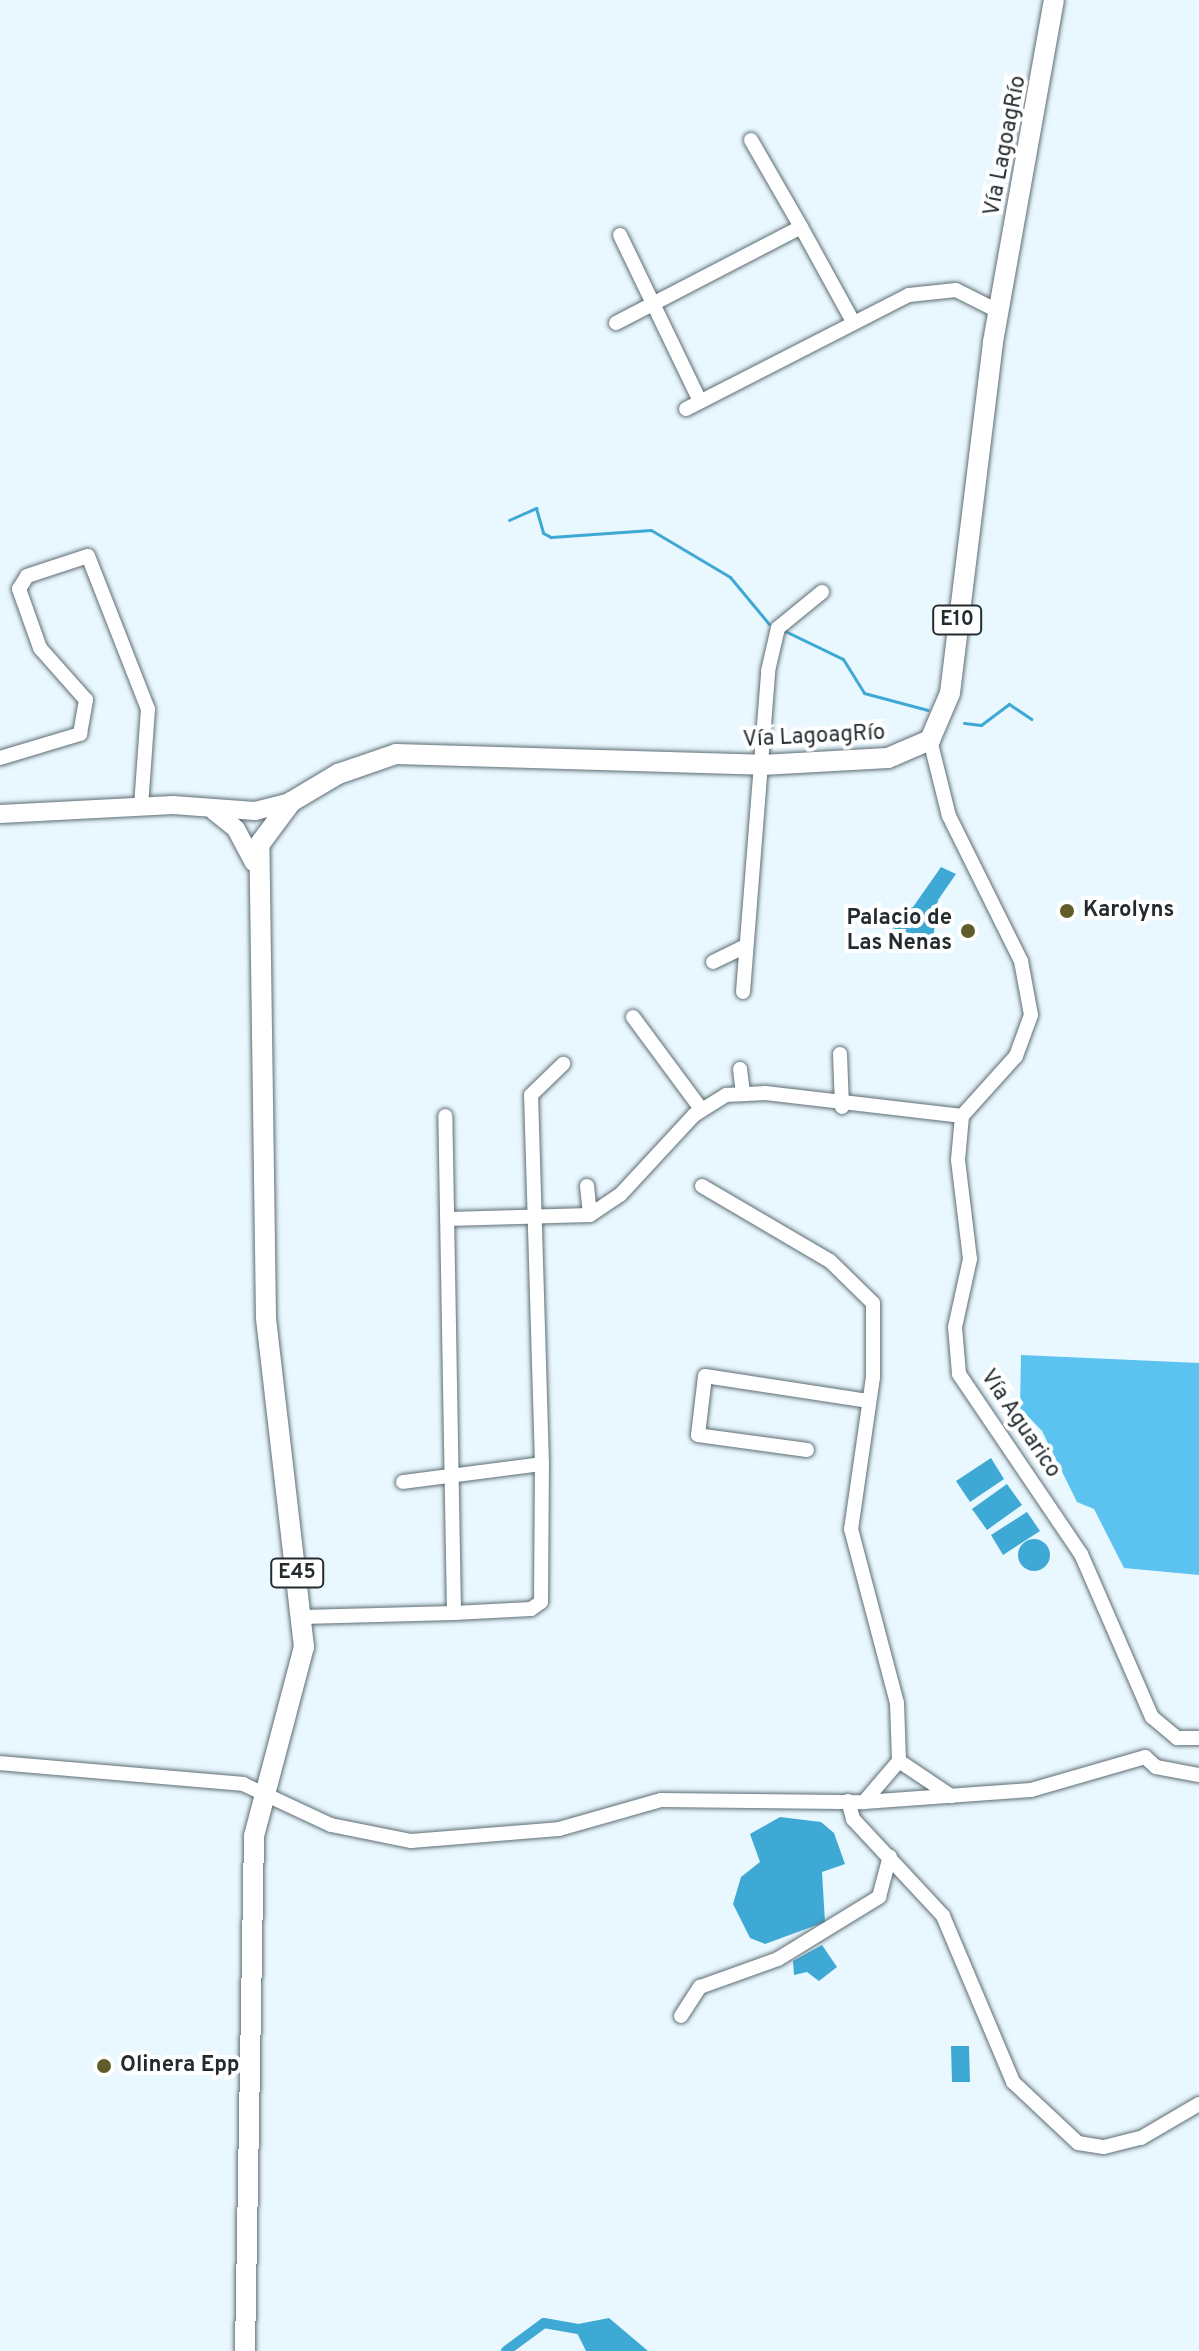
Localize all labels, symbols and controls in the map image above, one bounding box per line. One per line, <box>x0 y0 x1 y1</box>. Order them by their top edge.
street label: Vía LagoagRío <box>979 74 1033 218</box>
road number: E10 <box>931 604 983 636</box>
street label: Vía LagoagRío <box>742 720 886 754</box>
place label: Karolyns <box>1083 898 1174 924</box>
marker: Karolyns <box>1058 902 1076 920</box>
place label: Palacio de Las Nenas <box>846 905 952 956</box>
marker: Palacio de Las Nenas <box>959 922 977 940</box>
street label: Vía Aguarico <box>974 1365 1066 1483</box>
road number: E45 <box>269 1557 325 1589</box>
place label: Olinera Epp <box>120 2053 239 2079</box>
marker: Olinera Epp <box>95 2057 113 2075</box>

